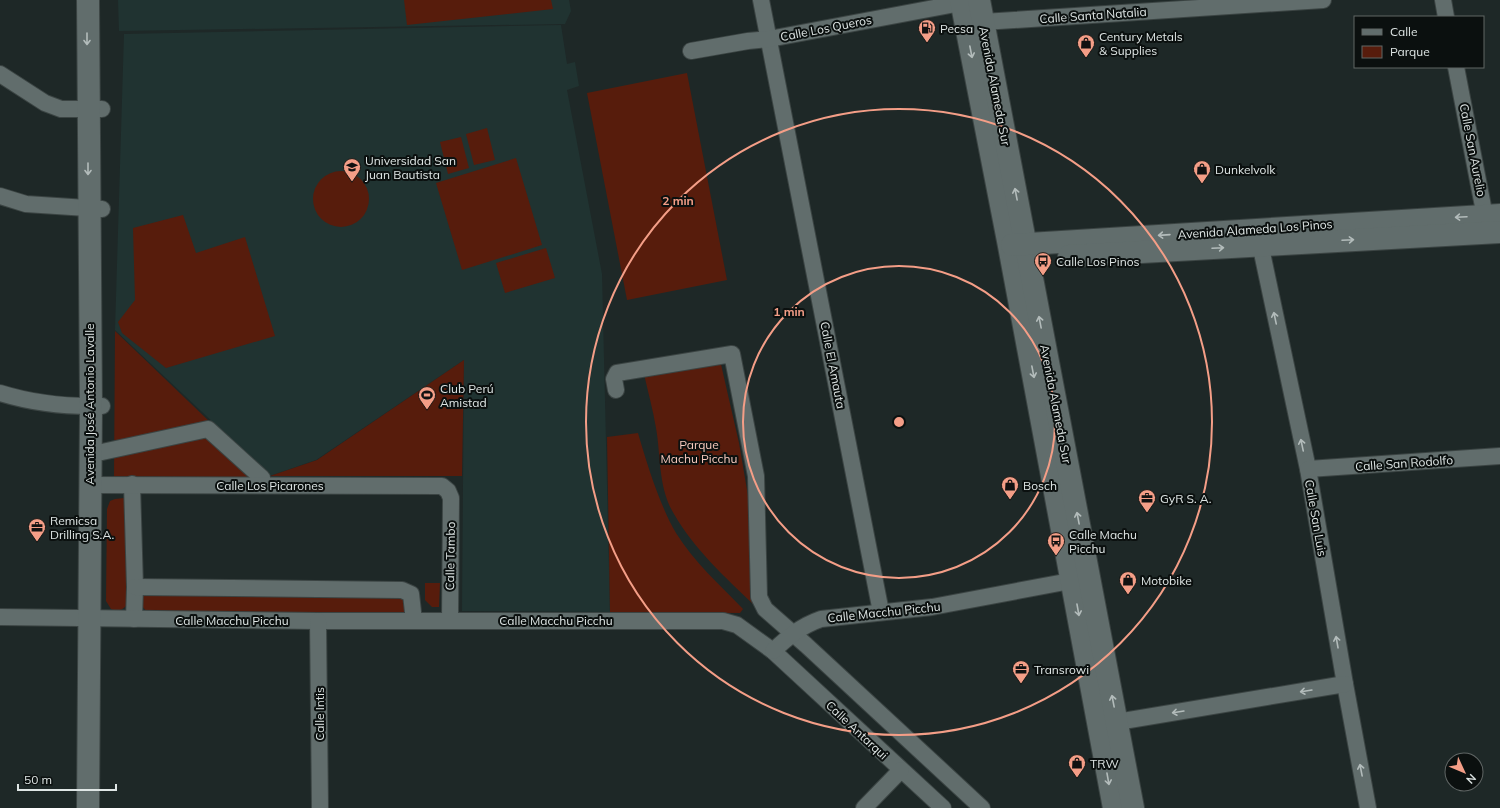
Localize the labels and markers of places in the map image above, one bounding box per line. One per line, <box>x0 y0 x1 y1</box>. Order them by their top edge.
fuel station icon: Pecsa <box>917 18 937 43</box>
place label: Pecsa <box>940 21 973 36</box>
place label: Century Metals & Supplies <box>1099 29 1183 58</box>
shop icon: Century Metals & Supplies <box>1076 33 1096 58</box>
place label: Universidad San Juan Bautista <box>365 153 456 182</box>
school or university icon: Universidad San Juan Bautista <box>342 157 362 182</box>
shop icon: Dunkelvolk <box>1192 159 1212 184</box>
place label: Dunkelvolk <box>1215 162 1276 177</box>
bus stop icon: Calle Los Pinos <box>1033 251 1053 276</box>
place label: Calle Los Pinos <box>1056 254 1140 269</box>
place label: Club Perú Amistad <box>440 381 494 410</box>
sports icon: Club Perú Amistad <box>417 385 437 410</box>
centre of rings <box>892 415 906 429</box>
shop icon: Bosch <box>1000 475 1020 500</box>
place label: Bosch <box>1023 478 1057 493</box>
office icon: GyR S. A. <box>1137 488 1157 513</box>
place label: GyR S. A. <box>1160 491 1212 506</box>
place label: Remicsa Drilling S.A. <box>50 513 114 542</box>
office icon: Remicsa Drilling S.A. <box>27 517 47 542</box>
place label: Calle Machu Picchu <box>1069 527 1137 556</box>
bus stop icon: Calle Machu Picchu <box>1046 531 1066 556</box>
shop icon: Motobike <box>1118 570 1138 595</box>
place label: Motobike <box>1141 573 1192 588</box>
office icon: Transrowi <box>1011 659 1031 684</box>
place label: Transrowi <box>1034 662 1089 677</box>
shop icon: TRW <box>1067 753 1087 778</box>
place label: TRW <box>1090 756 1119 771</box>

